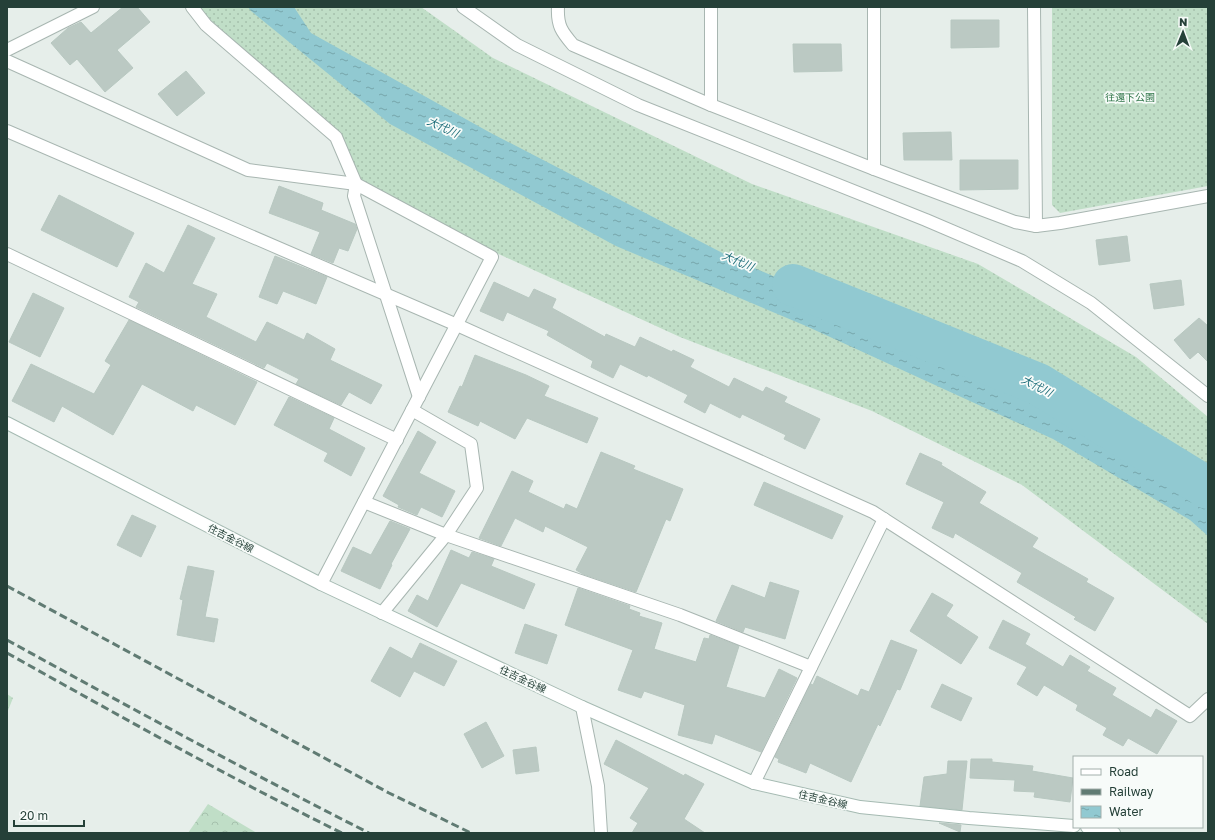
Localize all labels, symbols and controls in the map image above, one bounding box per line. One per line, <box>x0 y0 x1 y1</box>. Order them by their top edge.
north arrow <box>1163 12 1203 52</box>
text: N <box>1179 15 1187 28</box>
park label: 往還下公園 <box>1105 91 1155 103</box>
water label: 大代川 <box>426 114 462 140</box>
water label: 大代川 <box>720 248 757 273</box>
water label: 大代川 <box>1020 372 1056 399</box>
street label: 住吉金谷線 <box>206 521 256 555</box>
street label: 住吉金谷線 <box>498 663 548 695</box>
legend <box>1073 756 1203 828</box>
text: Road <box>1109 764 1138 779</box>
text: Railway <box>1109 784 1154 799</box>
street label: 住吉金谷線 <box>797 788 849 810</box>
scale bar <box>14 802 84 828</box>
text: Water <box>1109 804 1143 819</box>
text: 20 m <box>20 808 48 823</box>

